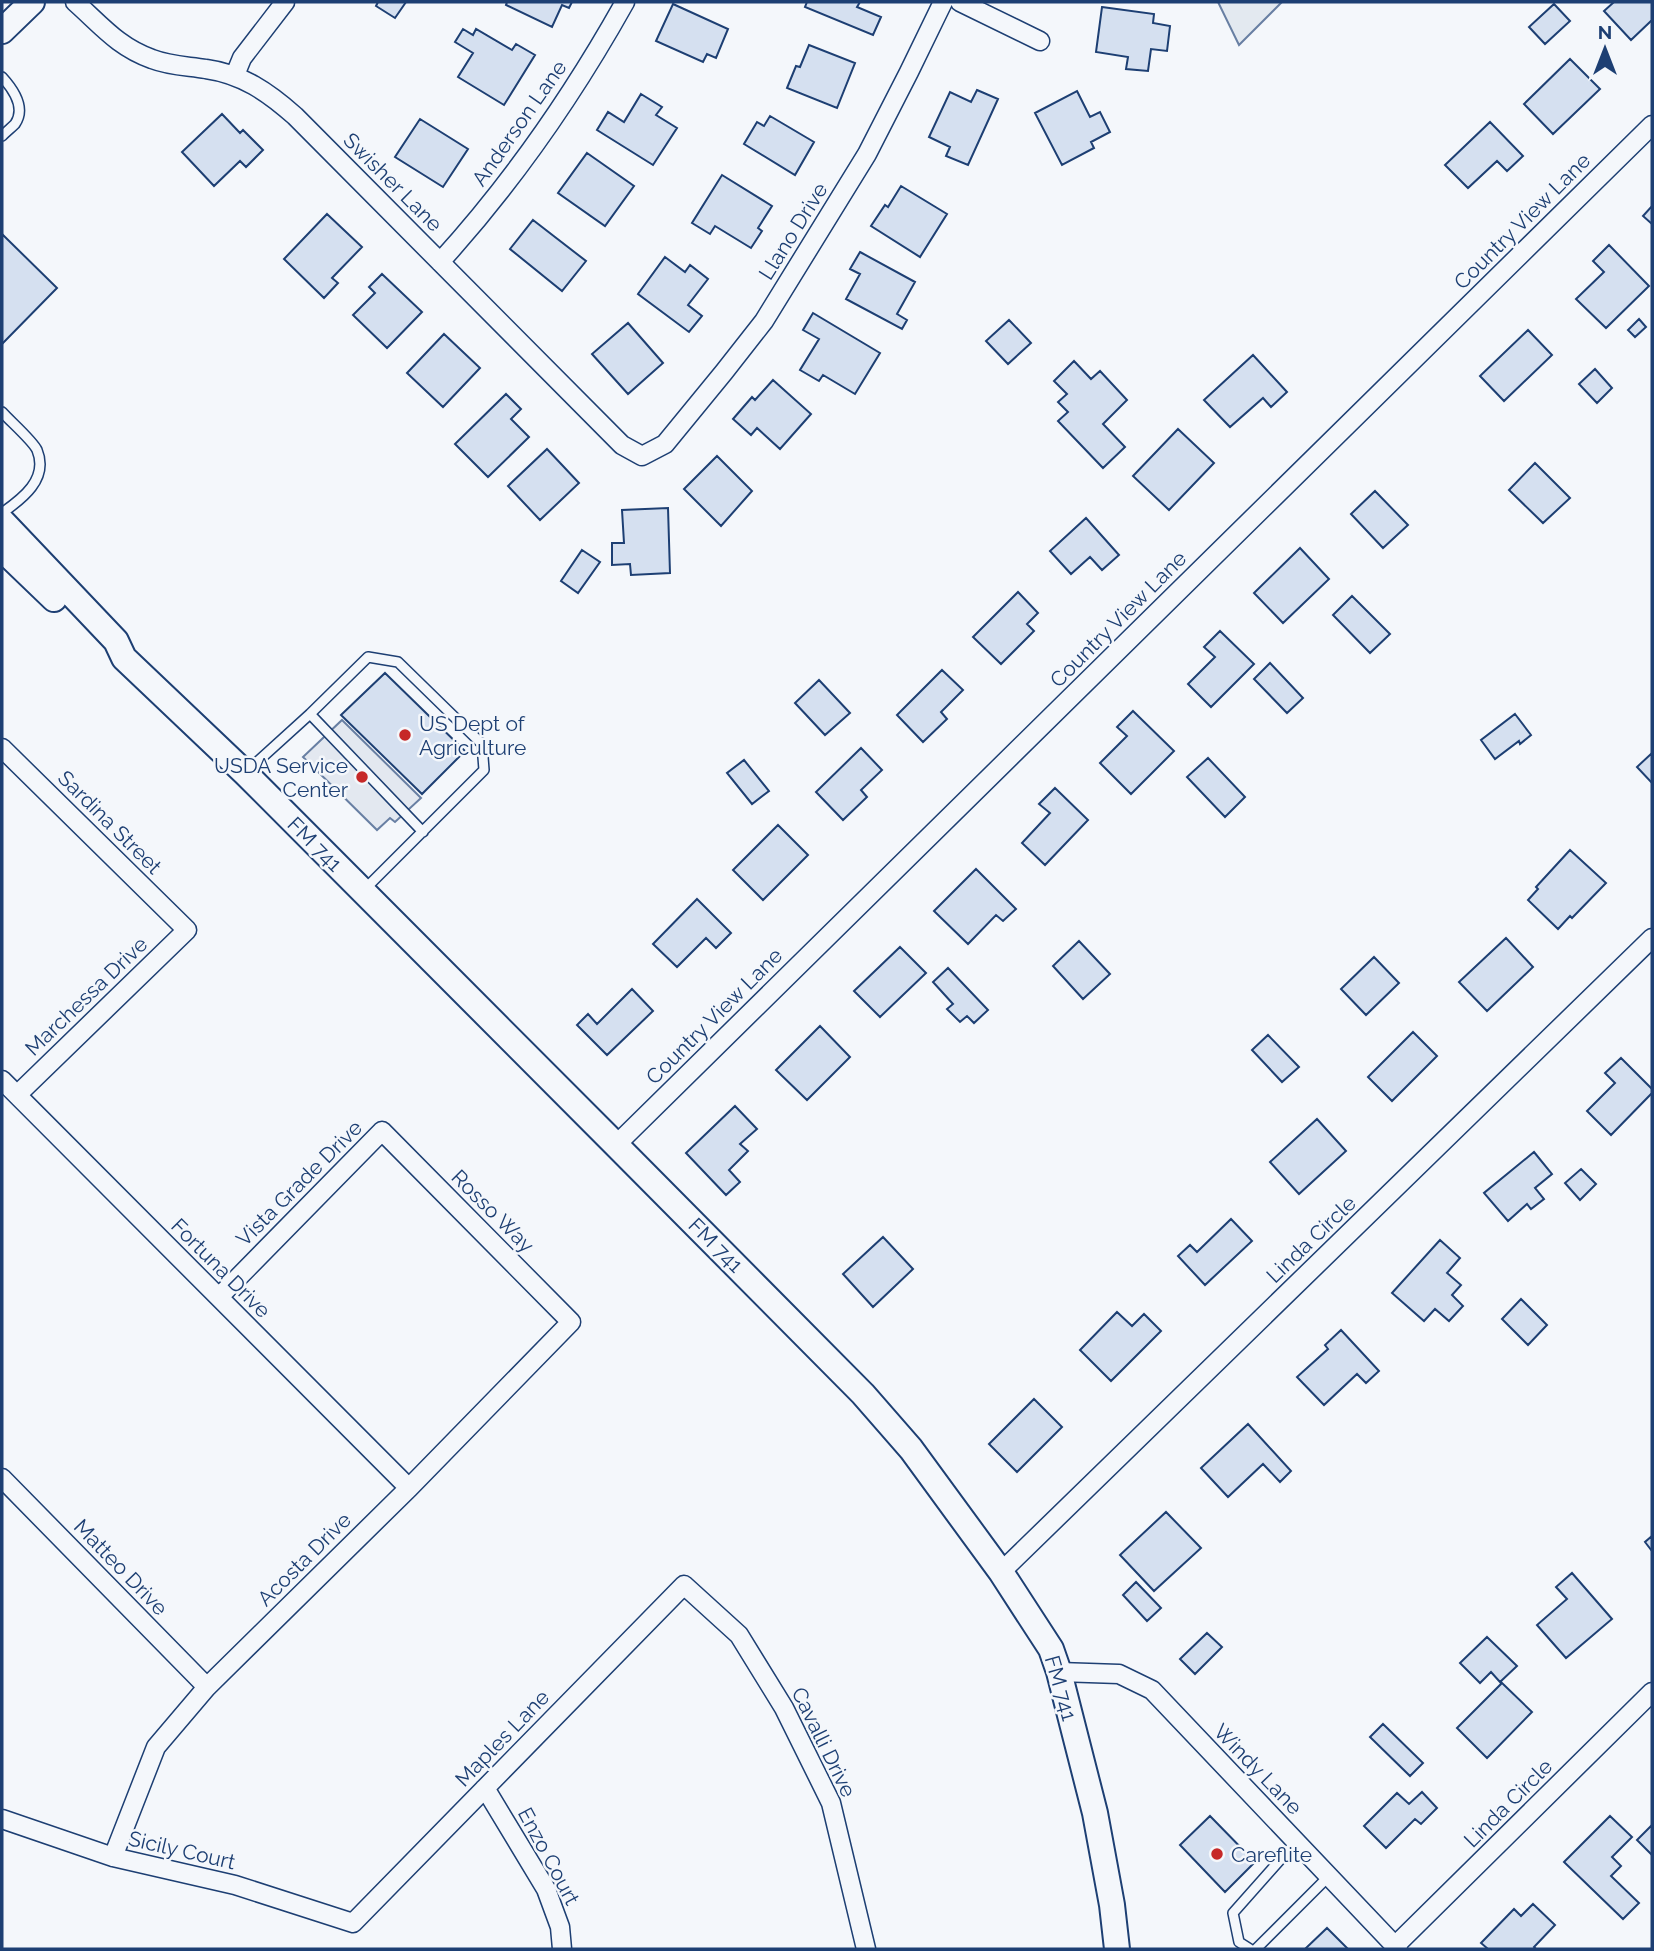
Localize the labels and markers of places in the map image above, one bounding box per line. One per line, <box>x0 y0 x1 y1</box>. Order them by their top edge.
place label: US Dept of Agriculture <box>419 711 526 760</box>
marker: US Dept of Agriculture <box>397 727 413 743</box>
place label: USDA Service Center <box>214 753 349 802</box>
marker: USDA Service Center <box>354 769 370 785</box>
place label: Careflite <box>1231 1842 1312 1867</box>
marker: Careflite <box>1209 1846 1225 1862</box>

